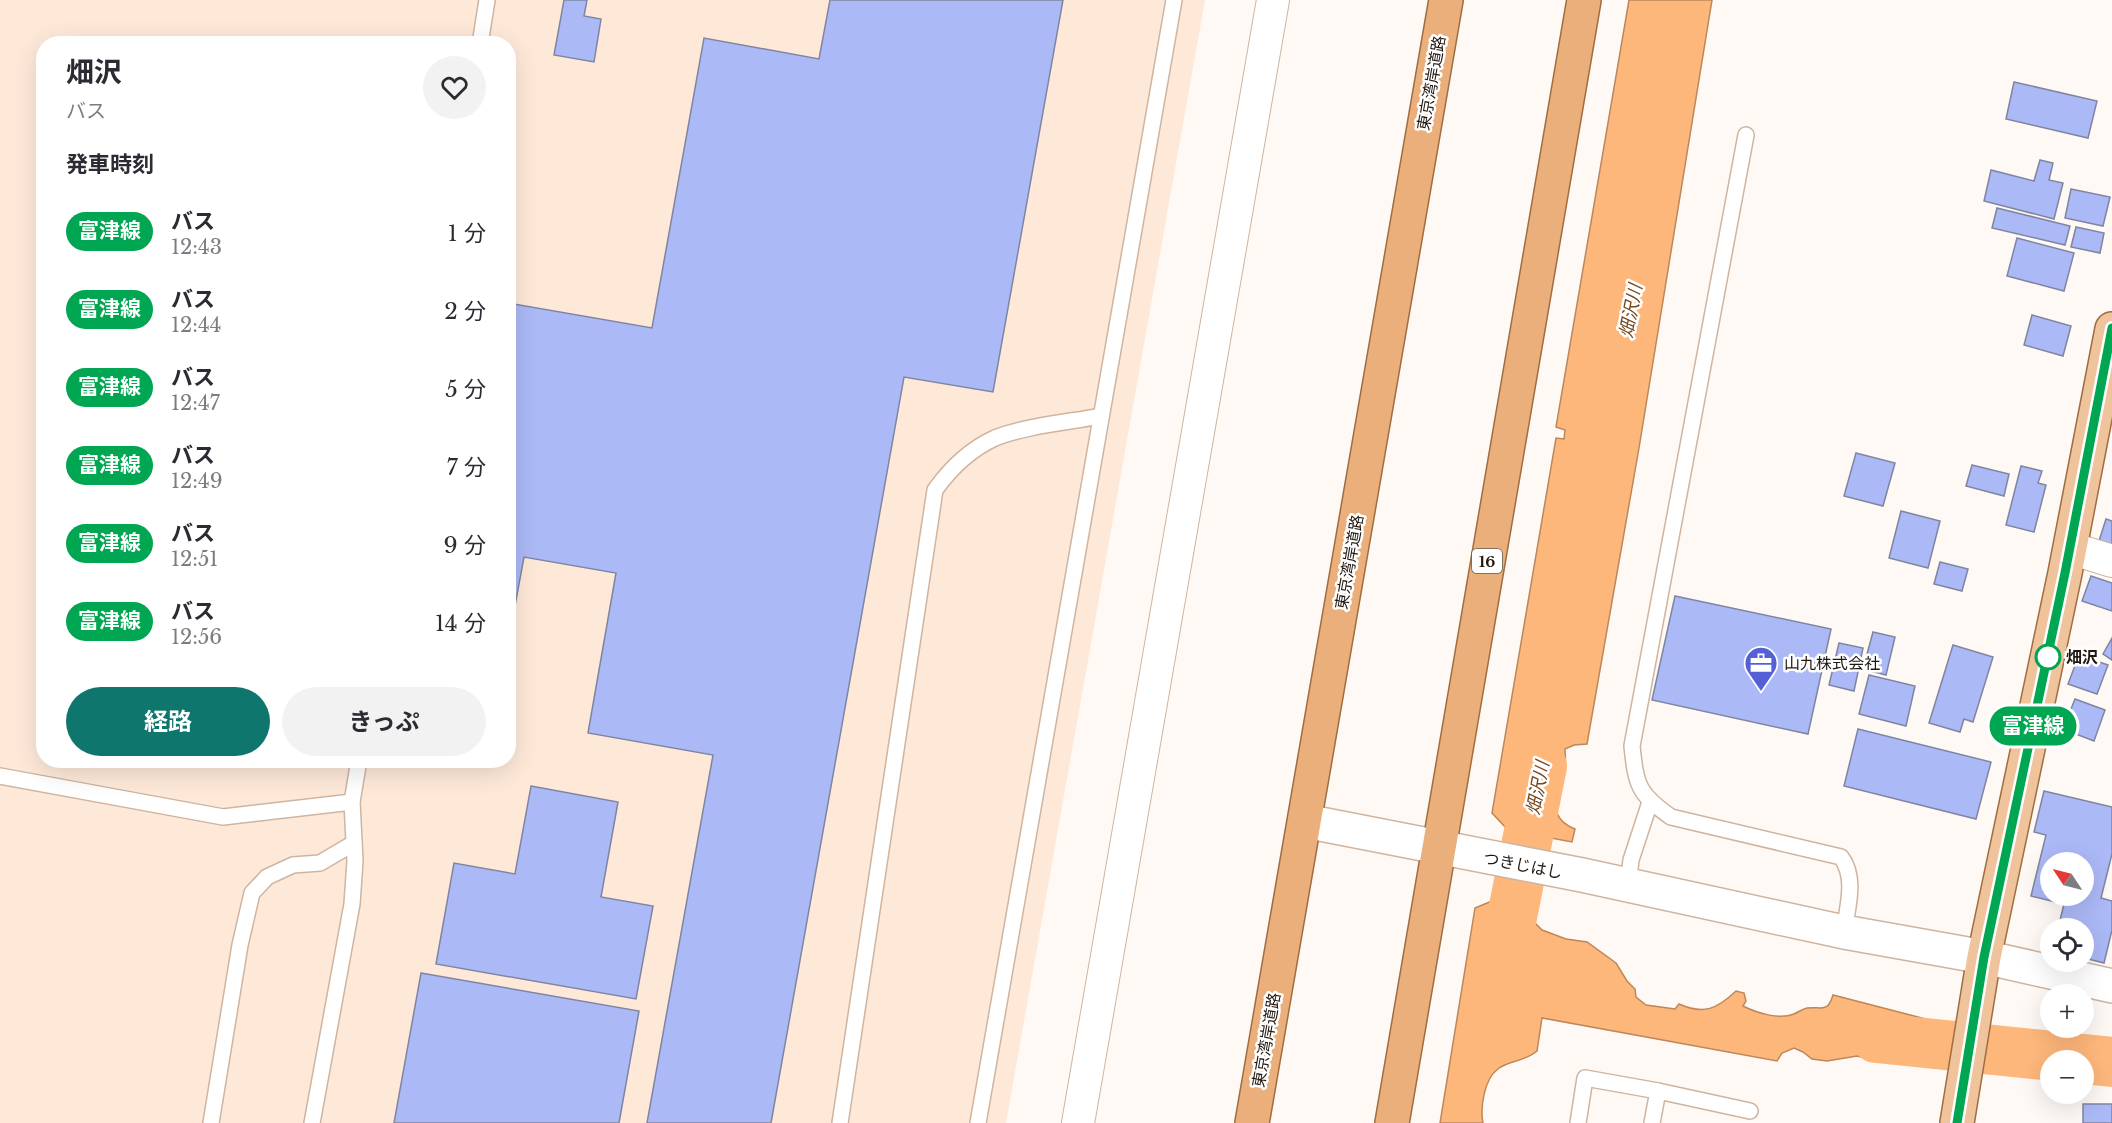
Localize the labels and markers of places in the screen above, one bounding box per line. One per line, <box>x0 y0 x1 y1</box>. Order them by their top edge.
marker: 畑沢 <box>2035 644 2061 670</box>
office icon: 山九株式会社 <box>1743 645 1779 692</box>
place label: 畑沢 <box>2066 647 2098 667</box>
place label: 山九株式会社 <box>1784 653 1880 673</box>

